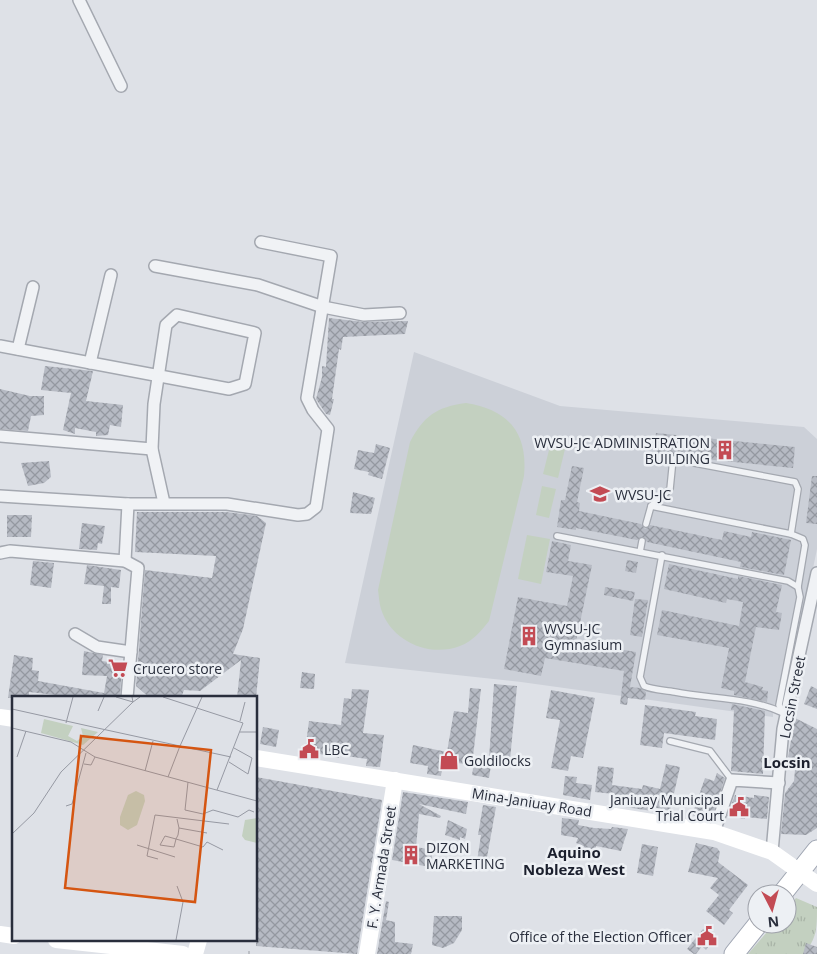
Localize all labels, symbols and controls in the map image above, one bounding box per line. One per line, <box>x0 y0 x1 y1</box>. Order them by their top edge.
place label: WVSU-JC ADMINISTRATION BUILDING <box>534 433 710 468</box>
building icon: WVSU-JC ADMINISTRATION BUILDING <box>714 439 736 461</box>
school or university icon: WVSU-JC <box>589 483 611 505</box>
place label: WVSU-JC <box>615 485 671 504</box>
place label: WVSU-JC Gymnasium <box>544 619 622 654</box>
building icon: WVSU-JC Gymnasium <box>518 625 540 647</box>
street label: Locsin Street <box>775 654 809 740</box>
supermarket icon: Crucero store <box>107 657 129 679</box>
place label: Crucero store <box>133 659 222 678</box>
inset map <box>12 696 258 942</box>
public building icon: LBC <box>298 738 320 760</box>
place label: LBC <box>324 740 349 759</box>
shop icon: Goldilocks <box>438 749 460 771</box>
place label: Goldilocks <box>464 751 531 770</box>
district label: Locsin <box>763 752 811 772</box>
street label: Mina-Janiuay Road <box>471 783 593 821</box>
place label: Janiuay Municipal Trial Court <box>608 790 724 825</box>
public building icon: Janiuay Municipal Trial Court <box>728 796 750 818</box>
street label: F. Y. Armada Street <box>362 804 400 930</box>
place label: DIZON MARKETING <box>426 838 505 873</box>
district label: Aquino Nobleza West <box>523 842 625 879</box>
building icon: DIZON MARKETING <box>400 844 422 866</box>
north arrow <box>747 884 797 934</box>
text: N <box>767 912 780 932</box>
public building icon: Office of the Election Officer <box>696 925 718 947</box>
place label: Office of the Election Officer <box>509 927 692 946</box>

